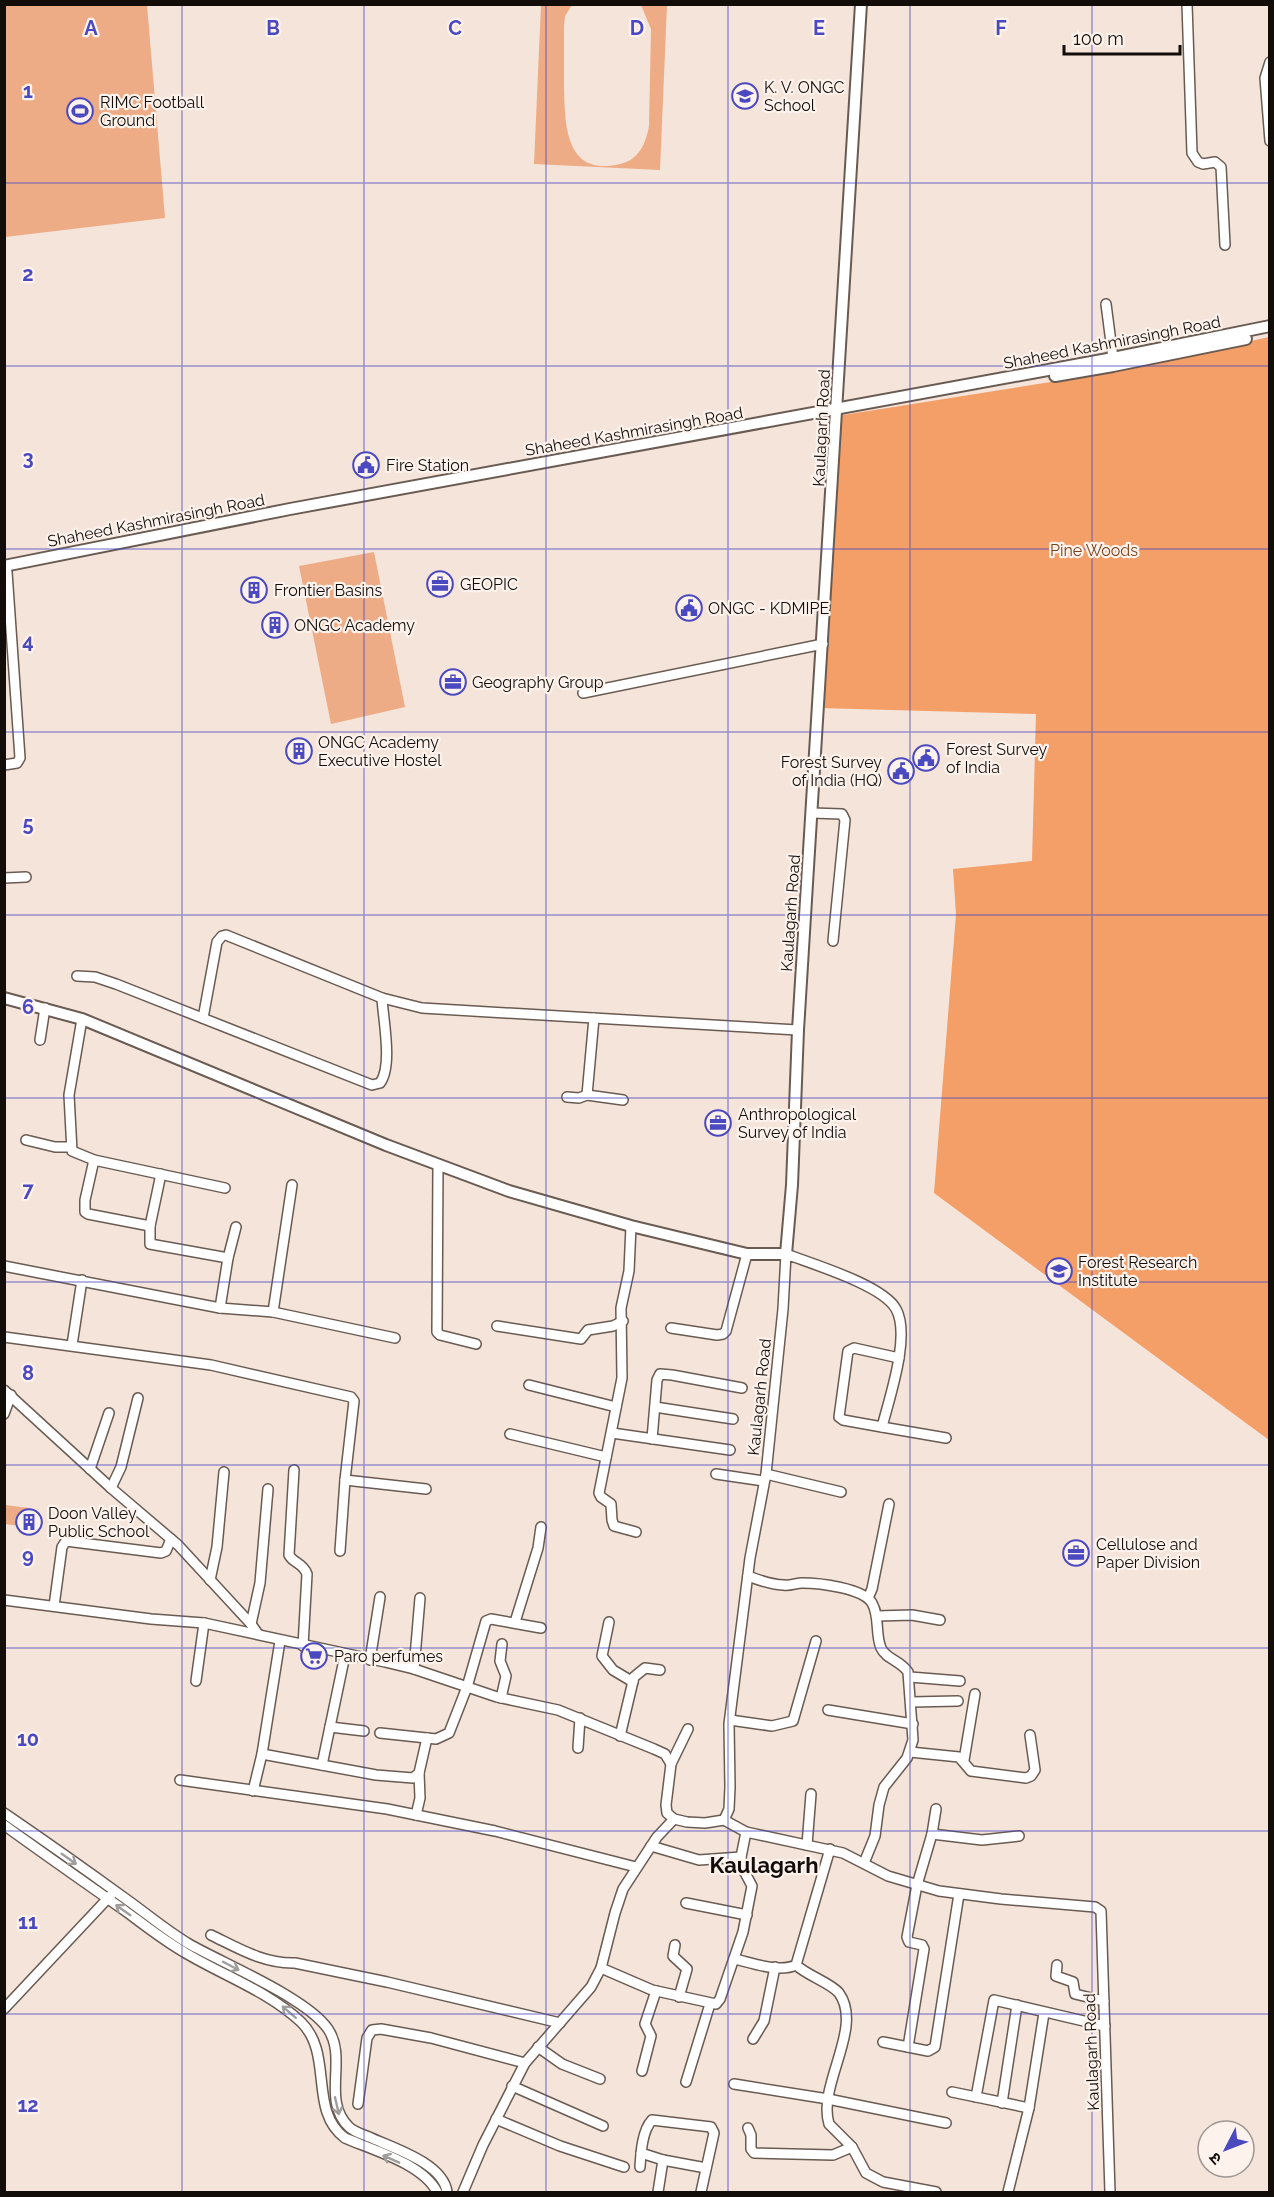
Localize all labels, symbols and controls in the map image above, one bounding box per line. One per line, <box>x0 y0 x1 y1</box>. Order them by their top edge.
text: A <box>84 16 98 40</box>
text: B <box>266 16 280 40</box>
text: C <box>448 16 462 40</box>
text: D <box>630 16 644 40</box>
text: E <box>813 16 825 40</box>
text: F <box>995 16 1007 40</box>
scale bar <box>1064 18 1180 56</box>
text: 100 m <box>1073 28 1124 49</box>
place label: K. V. ONGC School <box>764 78 844 115</box>
text: 1 <box>23 79 33 103</box>
school or university icon: K. V. ONGC School <box>730 81 760 111</box>
place label: RIMC Football Ground <box>100 93 205 130</box>
sports icon: RIMC Football Ground <box>65 96 95 126</box>
text: 2 <box>22 262 34 286</box>
street label: Shaheed Kashmirasingh Road <box>1002 312 1222 373</box>
street label: Kaulagarh Road <box>809 369 834 487</box>
street label: Shaheed Kashmirasingh Road <box>524 403 744 460</box>
text: 3 <box>22 446 34 470</box>
public building icon: Fire Station <box>351 450 381 480</box>
place label: Fire Station <box>386 456 469 475</box>
street label: Shaheed Kashmirasingh Road <box>46 490 266 551</box>
park label: Pine Woods <box>1050 541 1138 560</box>
office icon: GEOPIC <box>425 569 455 599</box>
building icon: Frontier Basins <box>239 575 269 605</box>
place label: GEOPIC <box>460 575 518 594</box>
place label: Frontier Basins <box>274 581 382 600</box>
public building icon: ONGC - KDMIPE <box>674 593 704 623</box>
place label: ONGC - KDMIPE <box>708 599 829 618</box>
building icon: ONGC Academy <box>260 610 290 640</box>
place label: ONGC Academy <box>294 616 415 635</box>
text: 4 <box>22 629 34 653</box>
office icon: Geography Group <box>438 667 468 697</box>
place label: Geography Group <box>472 673 604 692</box>
place label: ONGC Academy Executive Hostel <box>318 733 442 770</box>
building icon: ONGC Academy Executive Hostel <box>284 736 314 766</box>
place label: Forest Survey of India <box>946 740 1048 777</box>
public building icon: Forest Survey of India <box>911 743 941 773</box>
place label: Forest Survey of India (HQ) <box>781 753 882 790</box>
public building icon: Forest Survey of India (HQ) <box>886 756 916 786</box>
text: 5 <box>22 812 34 836</box>
street label: Kaulagarh Road <box>777 854 804 972</box>
text: 6 <box>22 995 34 1019</box>
place label: Anthropological Survey of India <box>738 1105 857 1142</box>
office icon: Anthropological Survey of India <box>703 1108 733 1138</box>
text: 7 <box>22 1178 34 1202</box>
place label: Forest Research Institute <box>1078 1253 1197 1290</box>
school or university icon: Forest Research Institute <box>1044 1256 1074 1286</box>
street label: Kaulagarh Road <box>744 1338 775 1457</box>
text: 8 <box>22 1361 34 1385</box>
place label: Doon Valley Public School <box>48 1504 150 1541</box>
building icon: Doon Valley Public School <box>14 1507 44 1537</box>
place label: Cellulose and Paper Division <box>1096 1535 1200 1572</box>
office icon: Cellulose and Paper Division <box>1061 1538 1091 1568</box>
text: 9 <box>22 1544 34 1568</box>
supermarket icon: Paro perfumes <box>299 1641 329 1671</box>
place label: Paro perfumes <box>334 1647 443 1666</box>
text: 10 <box>17 1727 39 1751</box>
district label: Kaulagarh <box>710 1852 818 1878</box>
one-way arrow <box>61 1853 77 1865</box>
one-way arrow <box>116 1904 132 1916</box>
text: 11 <box>18 1910 38 1934</box>
one-way arrow <box>222 1961 240 1972</box>
street label: Kaulagarh Road <box>1080 1993 1103 2111</box>
one-way arrow <box>282 2005 297 2019</box>
text: 12 <box>17 2093 39 2117</box>
one-way arrow <box>332 2096 343 2116</box>
north arrow <box>1196 2119 1256 2179</box>
text: उ <box>1205 2148 1225 2169</box>
one-way arrow <box>383 2152 401 2164</box>

